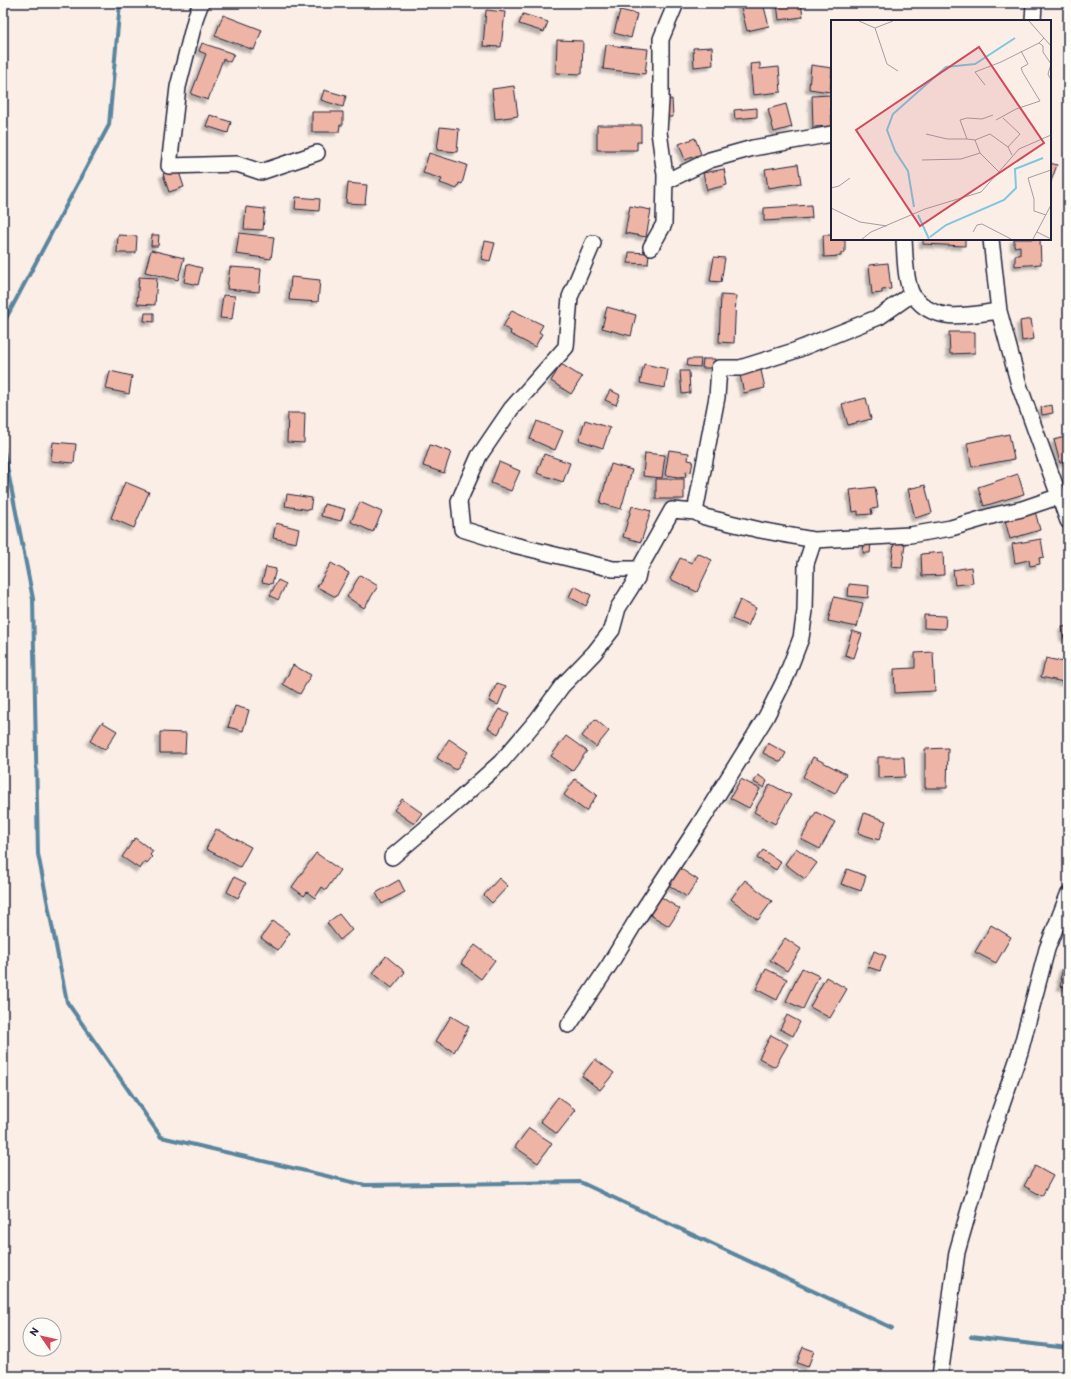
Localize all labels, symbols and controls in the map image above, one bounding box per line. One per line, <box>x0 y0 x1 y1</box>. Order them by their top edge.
inset map <box>831 20 1051 240</box>
north arrow <box>22 1317 62 1357</box>
text: N <box>27 1325 42 1338</box>

